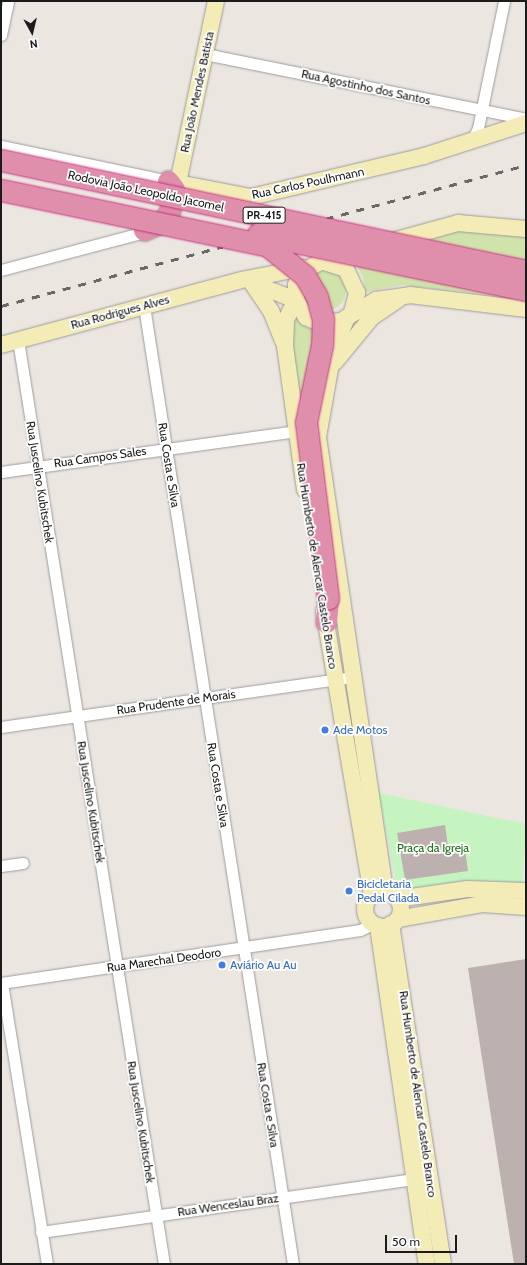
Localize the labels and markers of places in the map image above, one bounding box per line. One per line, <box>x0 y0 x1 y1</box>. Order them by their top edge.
place label: Ade Motos <box>333 723 387 737</box>
marker: Ade Motos <box>320 725 330 735</box>
place label: Bicicletaria Pedal Cilada <box>357 877 419 905</box>
marker: Bicicletaria Pedal Cilada <box>344 886 354 896</box>
place label: Aviário Au Au <box>230 958 297 972</box>
marker: Aviário Au Au <box>217 960 227 970</box>

